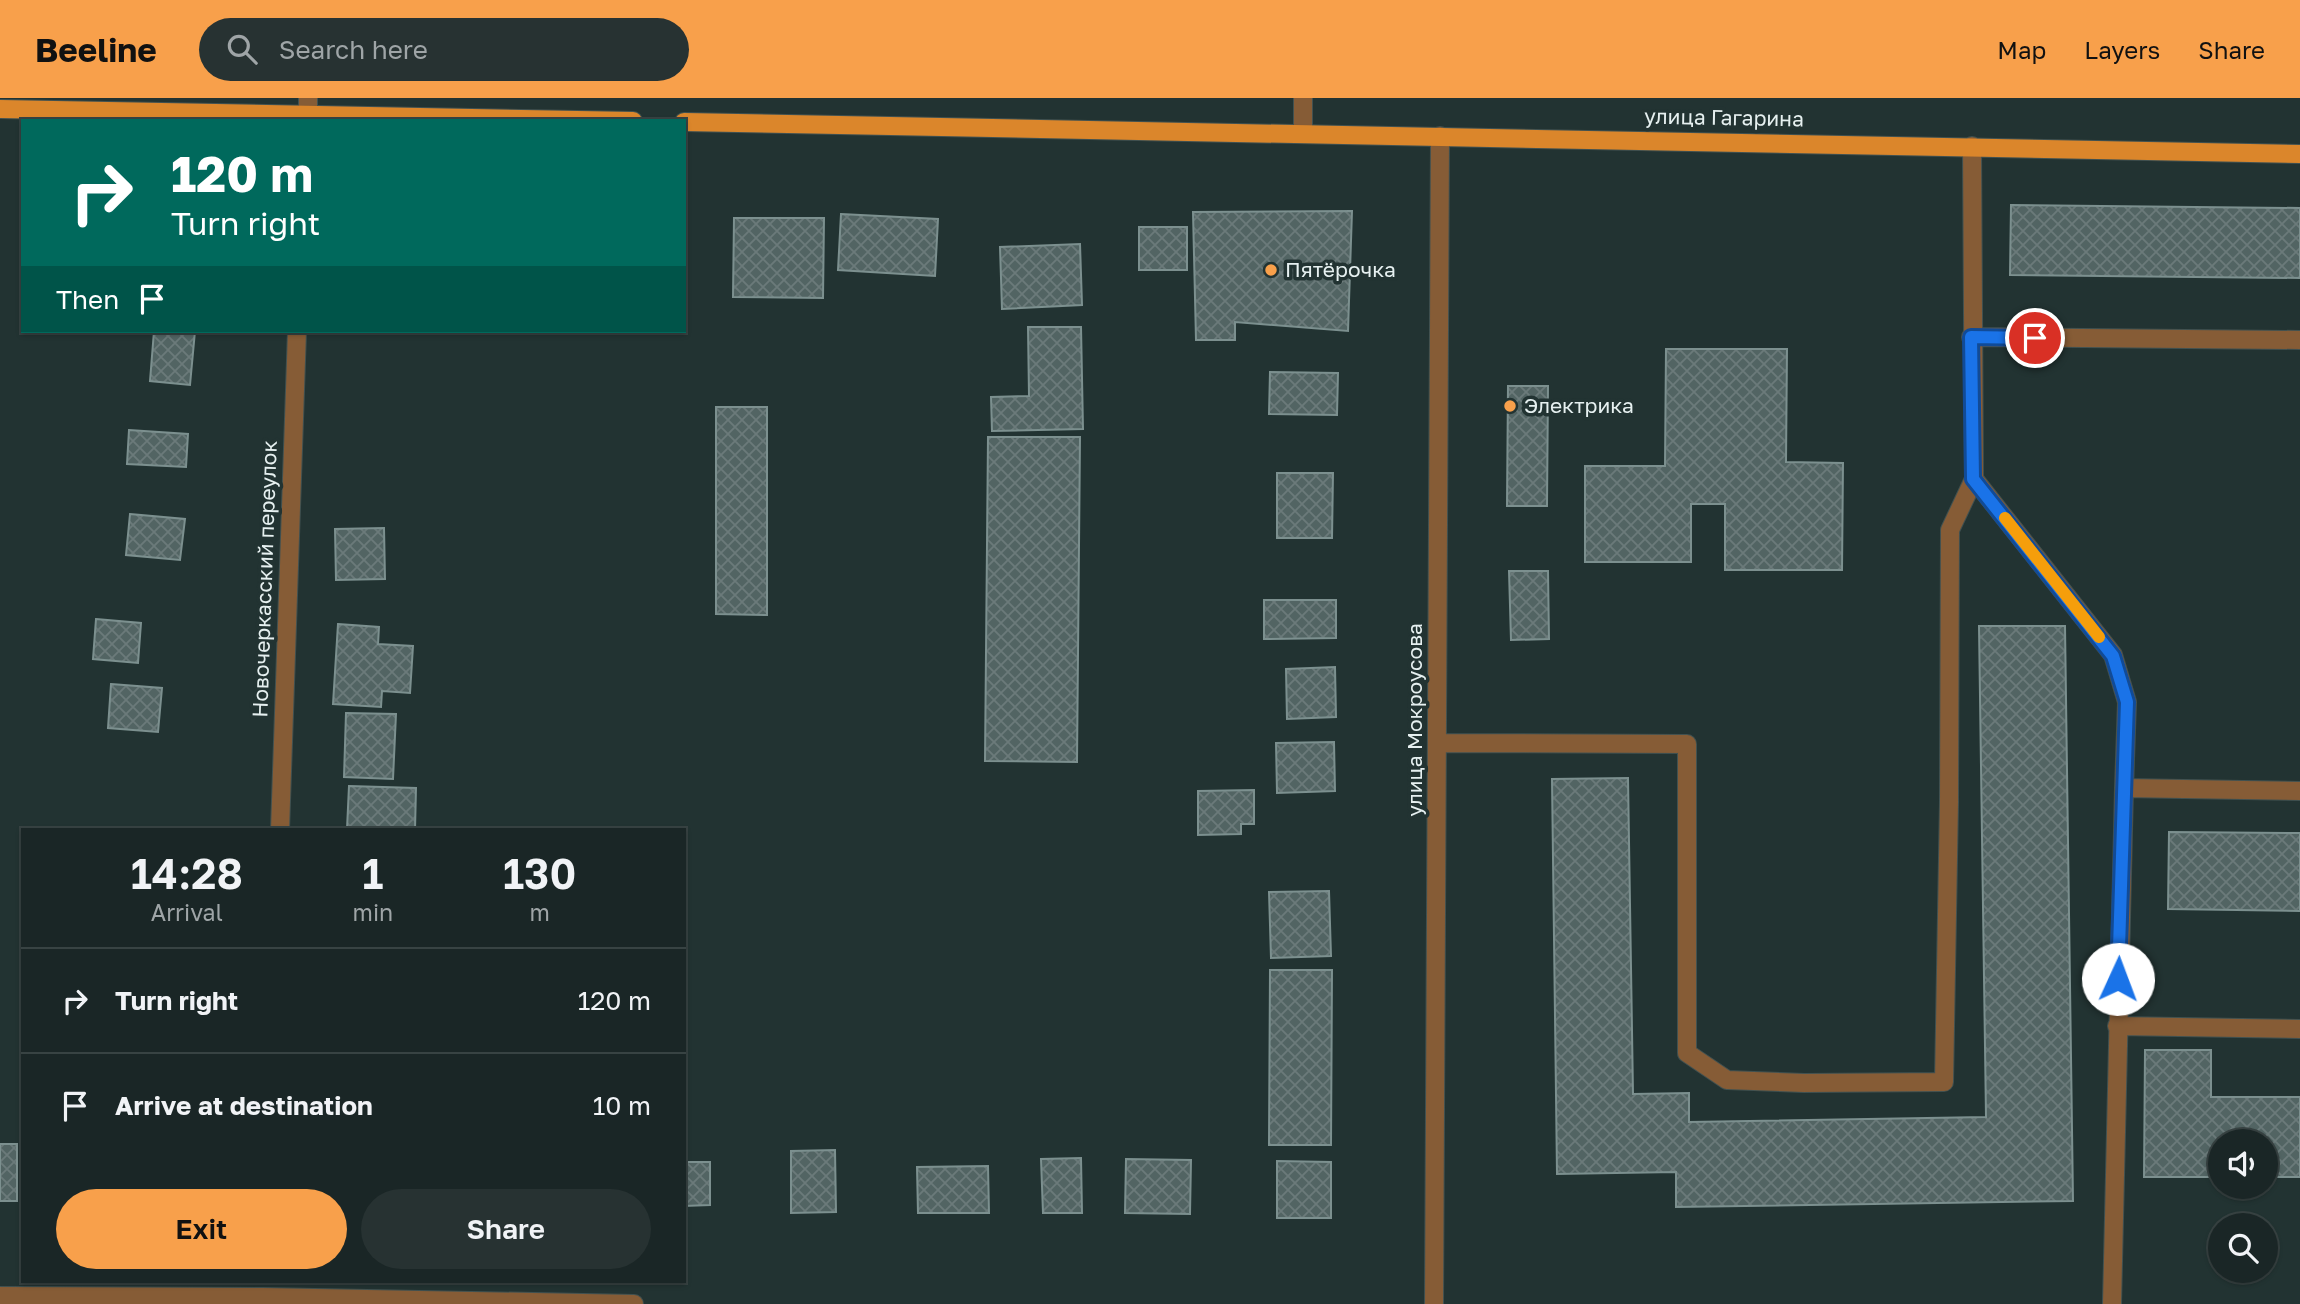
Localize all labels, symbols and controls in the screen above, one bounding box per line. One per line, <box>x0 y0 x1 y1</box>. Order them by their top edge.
search box <box>199 18 689 81</box>
text: Beeline <box>35 30 157 69</box>
icon: search <box>223 30 261 68</box>
text: Search here <box>279 34 428 65</box>
text: Map <box>1997 35 2046 64</box>
text: Layers <box>2084 35 2160 64</box>
text: Share <box>2198 35 2265 64</box>
street label: улица Гагарина <box>1644 103 1804 131</box>
text: 120 m <box>171 144 313 203</box>
icon: right <box>56 147 147 238</box>
text: Turn right <box>171 204 320 242</box>
place label: Пятёрочка <box>1285 256 1396 282</box>
marker: Пятёрочка <box>1263 262 1279 278</box>
icon: arrive <box>133 280 171 318</box>
text: Then <box>56 284 119 315</box>
pin <box>2005 308 2065 368</box>
icon: arrive <box>2016 319 2054 357</box>
place label: Электрика <box>1524 392 1634 418</box>
marker: Электрика <box>1502 398 1518 414</box>
street label: Новочеркасский переулок <box>246 440 282 718</box>
street label: улица Мокроусова <box>1401 623 1427 817</box>
text: 14:28 <box>131 848 243 898</box>
text: 1 <box>362 848 383 898</box>
text: 130 <box>503 848 576 898</box>
text: Arrival <box>151 898 223 926</box>
text: min <box>353 898 393 926</box>
text: m <box>529 898 550 926</box>
position arrow <box>2081 942 2155 1016</box>
icon: right <box>56 982 94 1020</box>
text: Turn right <box>115 985 238 1016</box>
text: 120 m <box>578 985 651 1016</box>
icon: arrive <box>56 1087 94 1125</box>
text: Arrive at destination <box>115 1090 373 1121</box>
text: 10 m <box>593 1090 651 1121</box>
map controls <box>2208 1129 2278 1283</box>
button: sound <box>2208 1129 2278 1199</box>
button: Exit <box>56 1189 347 1269</box>
button: Share <box>361 1189 651 1269</box>
button: search <box>2208 1213 2278 1283</box>

